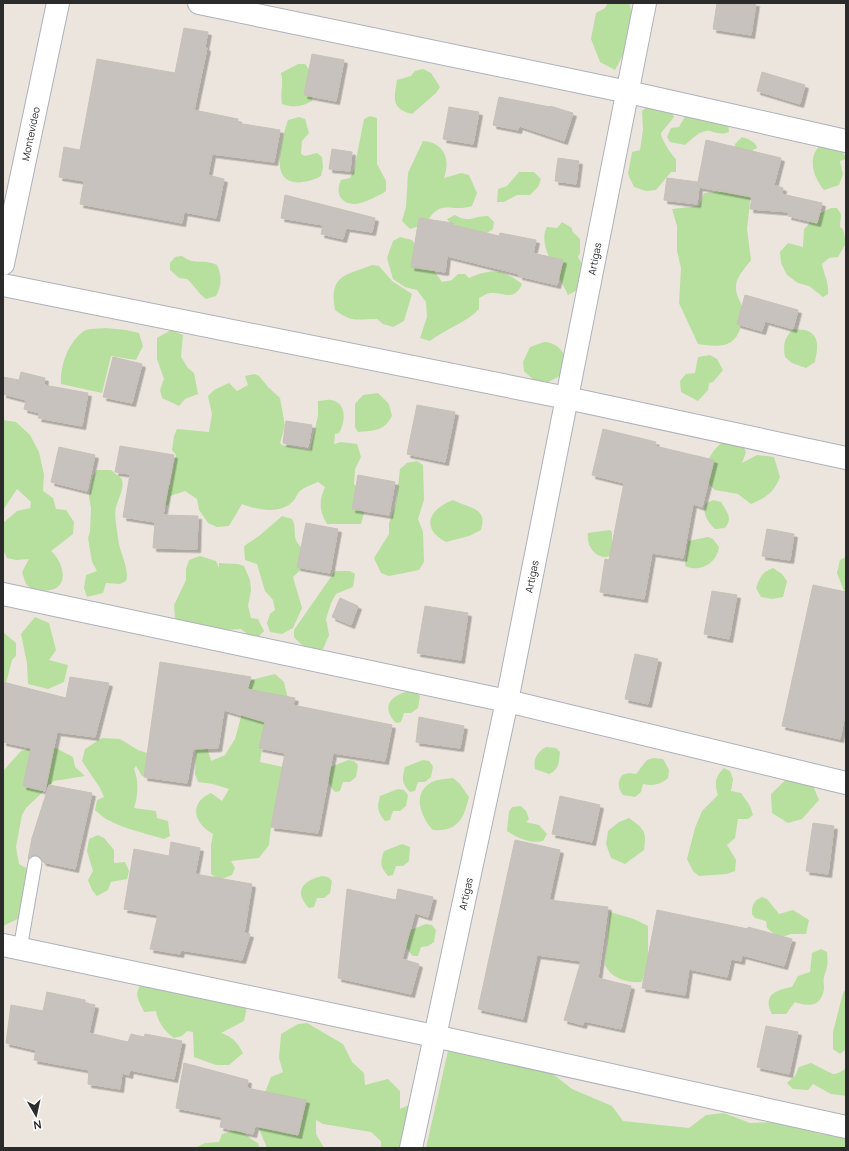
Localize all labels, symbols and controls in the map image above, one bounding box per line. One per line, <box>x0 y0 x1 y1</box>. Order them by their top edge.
street label: Montevideo <box>18 105 43 162</box>
street label: Artigas <box>584 241 605 276</box>
street label: Artigas <box>522 559 542 594</box>
street label: Artigas <box>455 876 476 911</box>
north arrow <box>16 1095 56 1135</box>
text: N <box>32 1117 43 1133</box>

